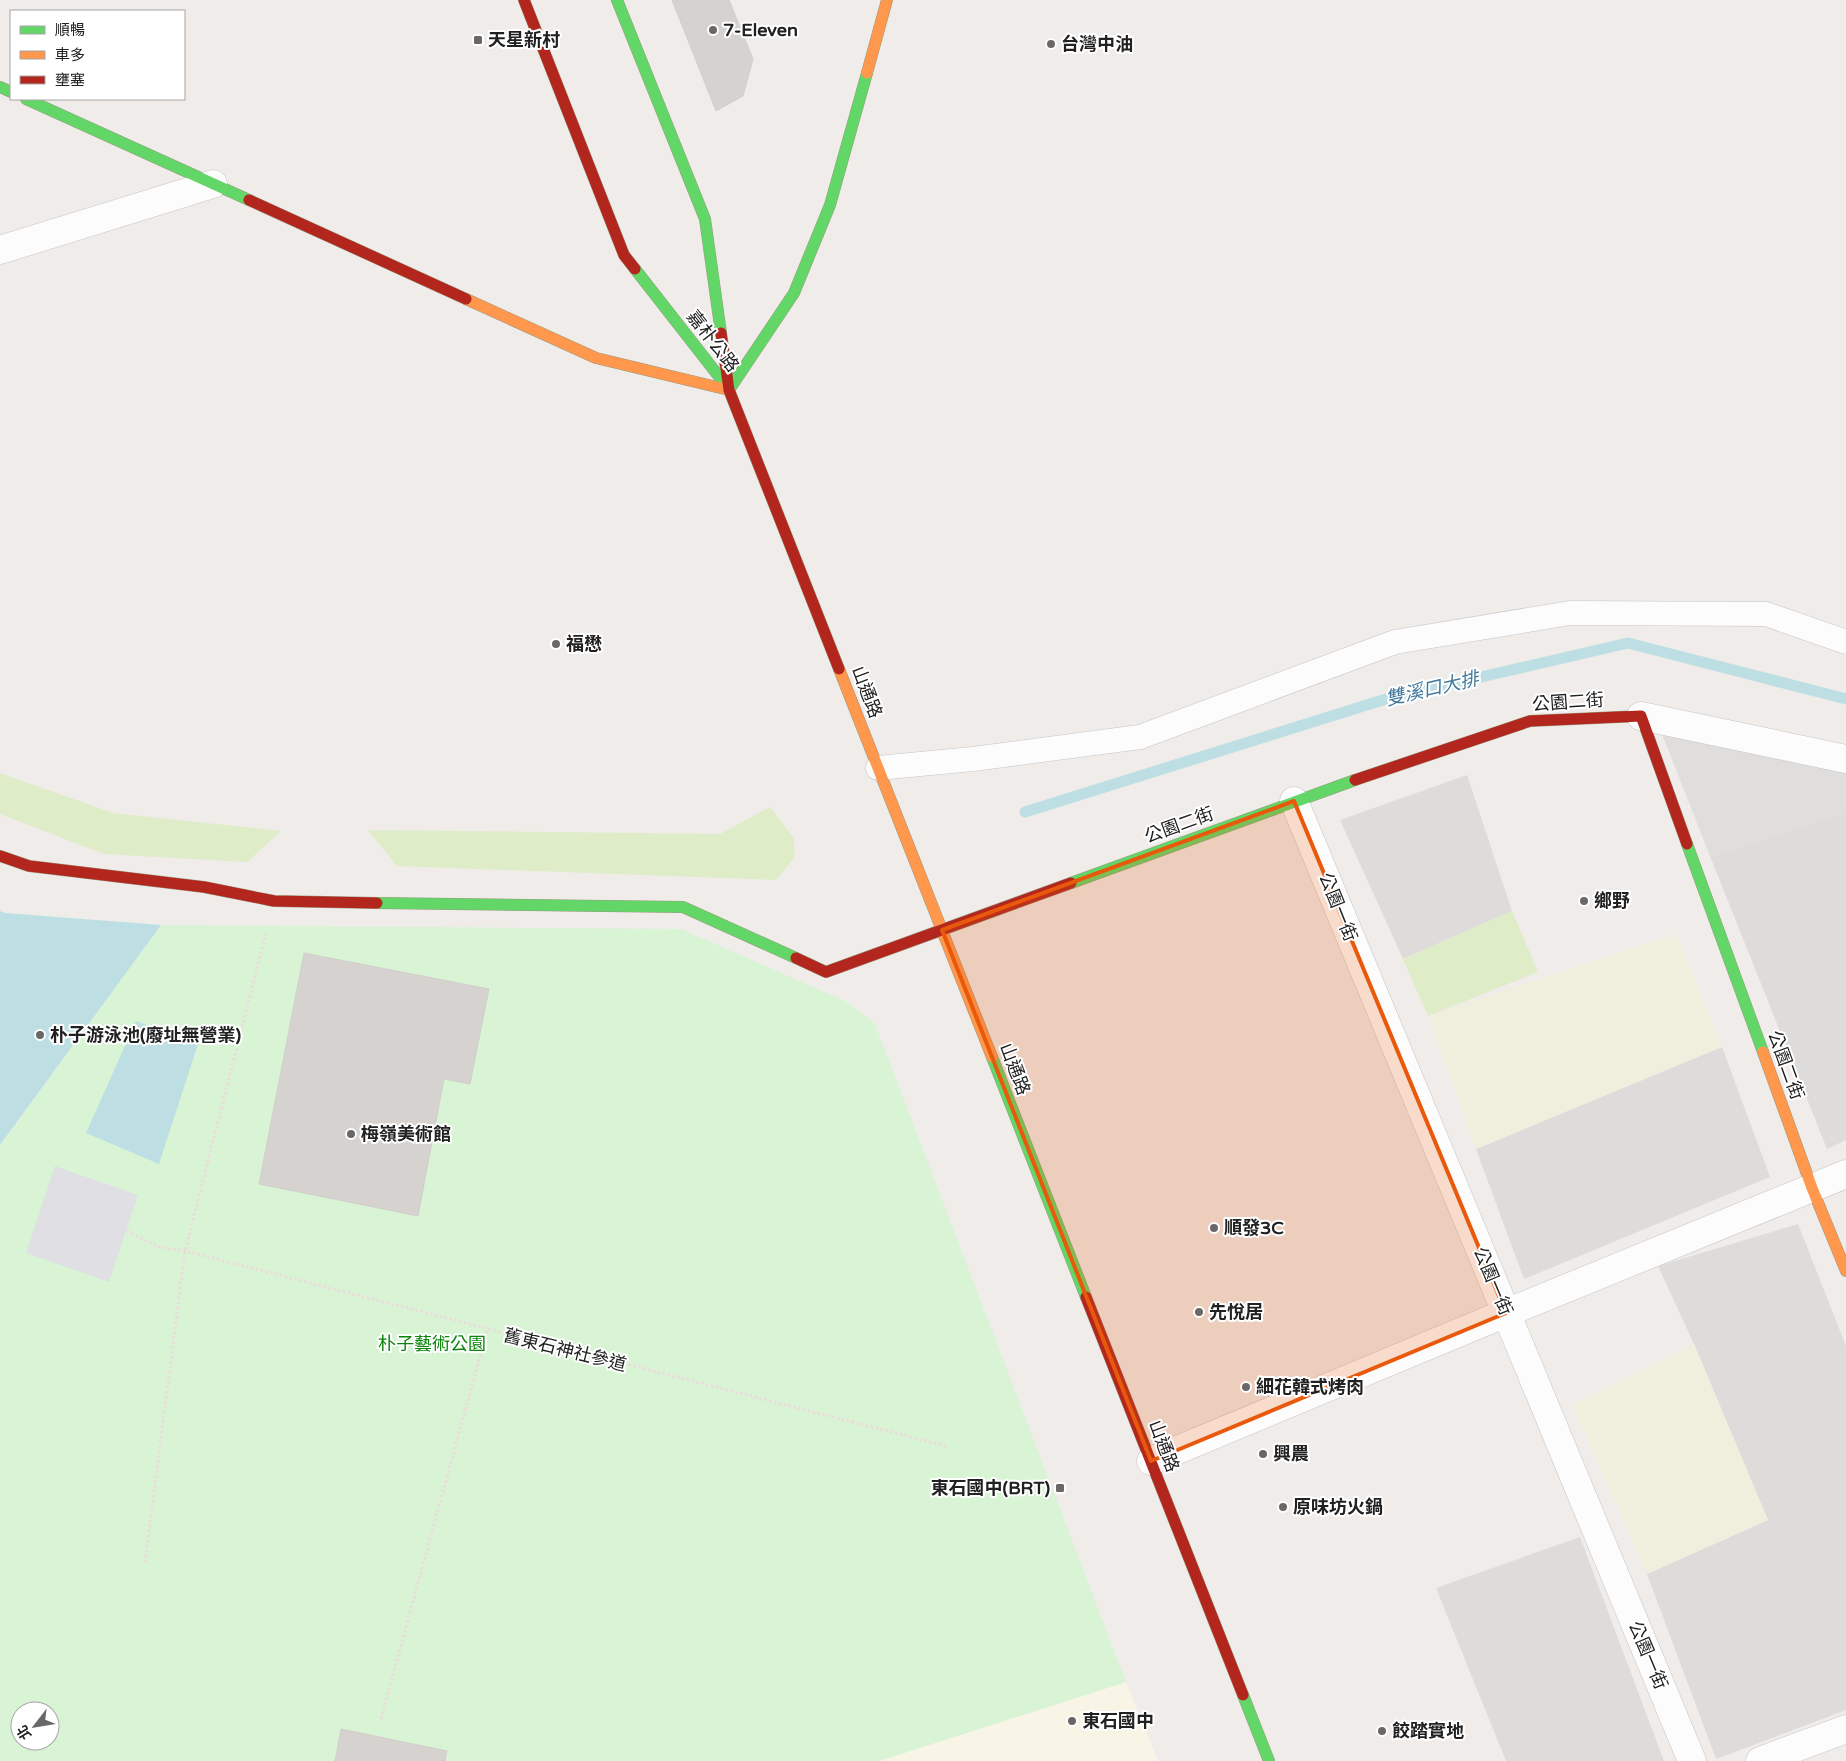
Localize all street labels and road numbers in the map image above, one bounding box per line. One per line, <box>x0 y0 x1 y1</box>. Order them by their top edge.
street label: 嘉朴公路 <box>682 306 744 376</box>
street label: 山通路 <box>847 663 887 721</box>
street label: 公園二街 <box>1531 689 1605 715</box>
street label: 公園二街 <box>1141 802 1217 848</box>
street label: 公園一街 <box>1314 870 1362 944</box>
street label: 公園二街 <box>1763 1027 1809 1103</box>
street label: 山通路 <box>995 1040 1035 1098</box>
street label: 公園一街 <box>1469 1244 1517 1318</box>
street label: 舊東石神社參道 <box>501 1324 629 1376</box>
street label: 山通路 <box>1144 1417 1184 1475</box>
street label: 公園一街 <box>1624 1618 1672 1692</box>

